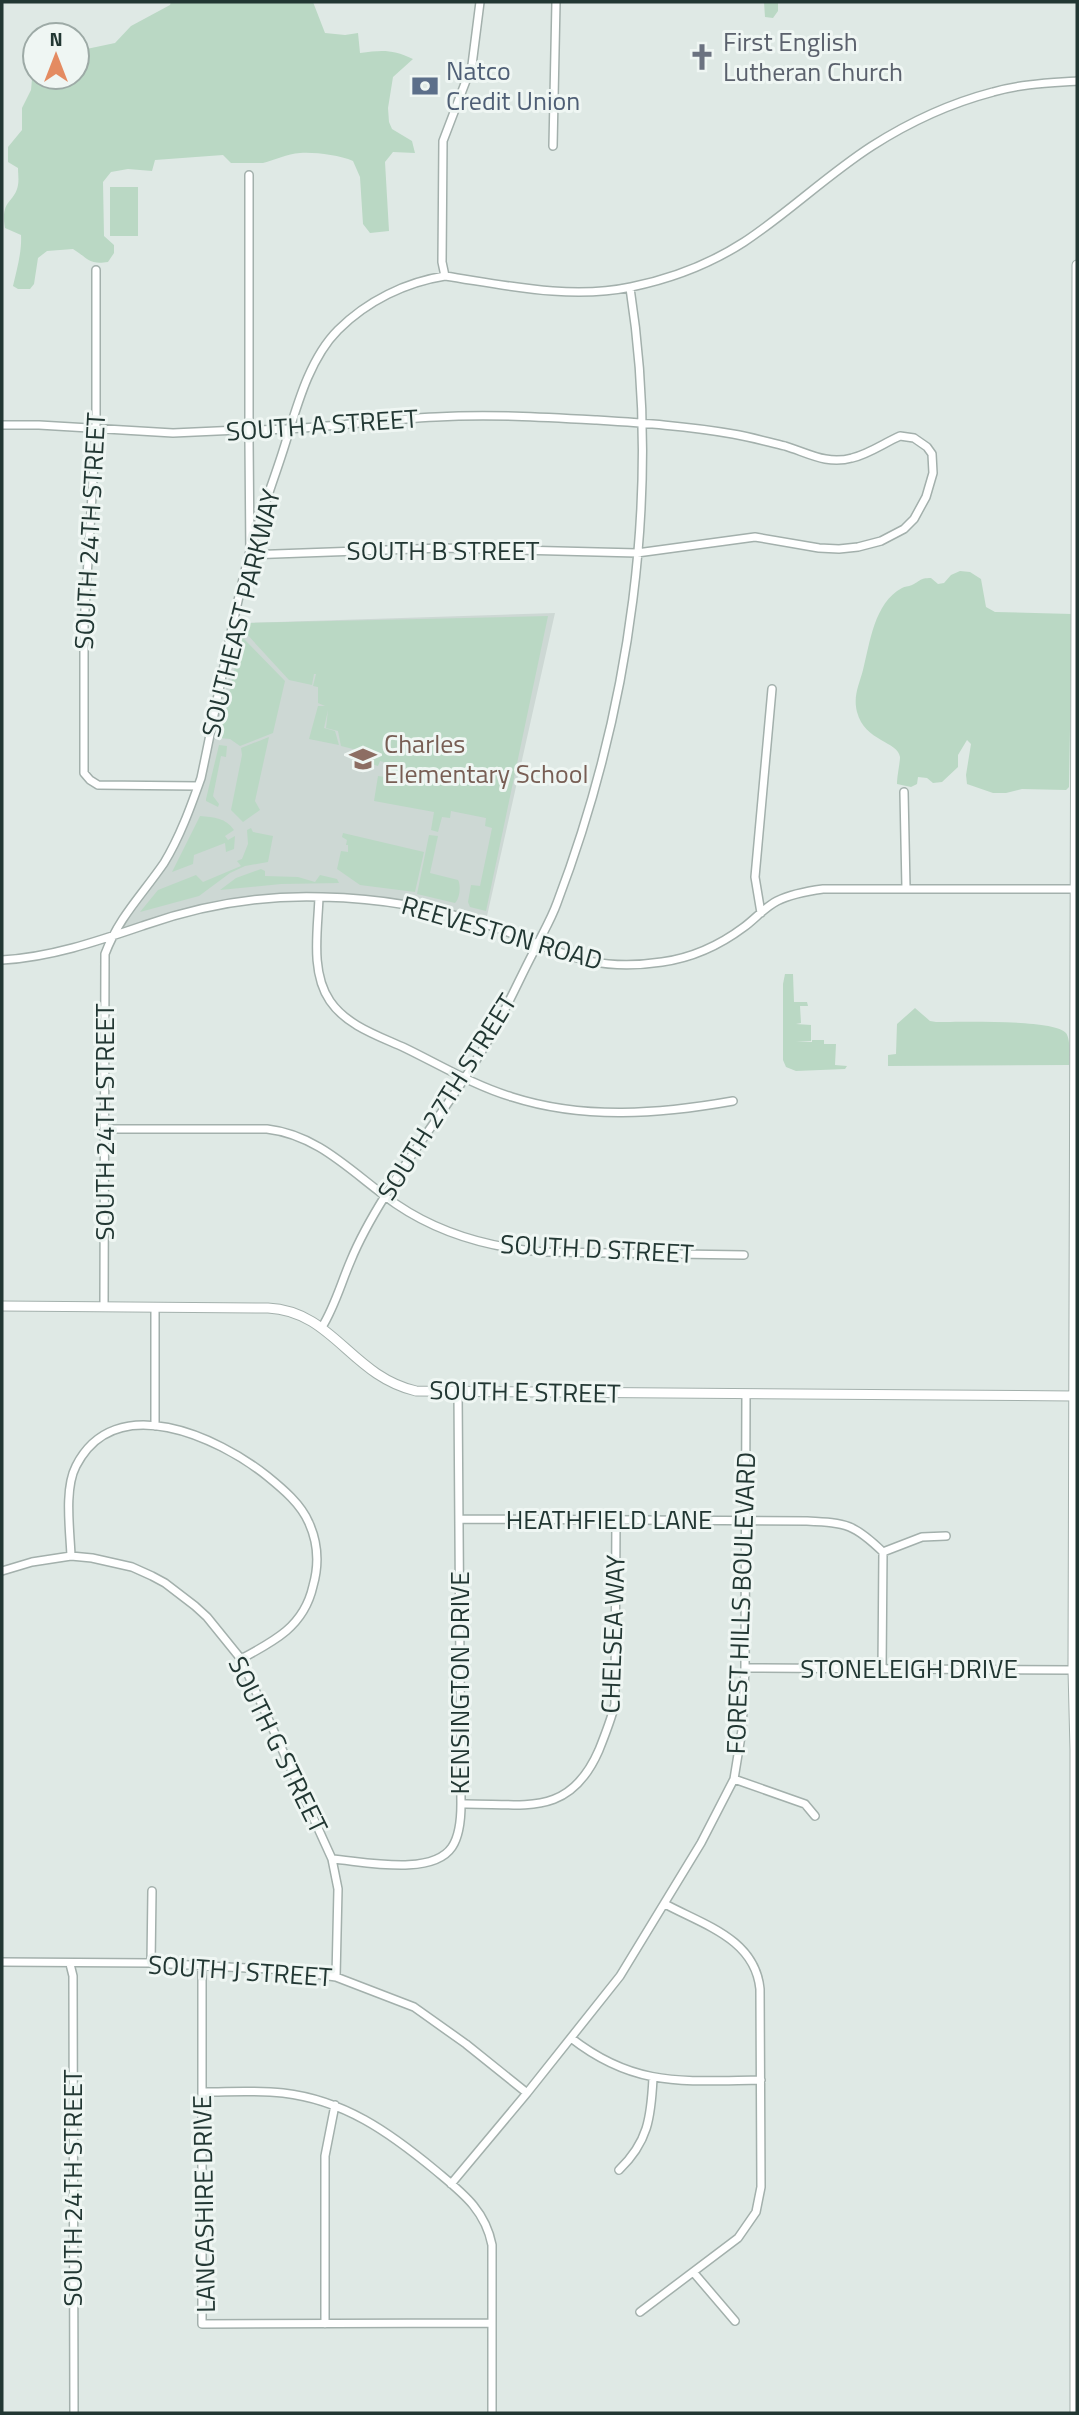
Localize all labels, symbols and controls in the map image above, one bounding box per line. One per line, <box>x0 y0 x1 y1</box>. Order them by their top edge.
north arrow <box>21 21 91 91</box>
place label: First English Lutheran Church <box>723 22 903 91</box>
text: N <box>49 24 63 53</box>
church icon: First English Lutheran Church <box>687 42 717 72</box>
place label: Natco Credit Union <box>446 51 580 120</box>
bank icon: Natco Credit Union <box>410 71 440 101</box>
street label: SOUTH A STREET <box>225 398 420 451</box>
street label: SOUTH 24TH STREET <box>64 411 115 650</box>
street label: SOUTHEAST PARKWAY <box>191 485 290 741</box>
street label: SOUTH B STREET <box>347 531 540 570</box>
place label: Charles Elementary School <box>384 724 589 793</box>
school or university icon: Charles Elementary School <box>348 744 378 774</box>
street label: REEVESTON ROAD <box>397 885 607 980</box>
street label: SOUTH 27TH STREET <box>367 986 526 1208</box>
street label: SOUTH 24TH STREET <box>85 1003 124 1241</box>
street label: SOUTH D STREET <box>499 1224 695 1273</box>
street label: SOUTH E STREET <box>429 1370 621 1413</box>
street label: FOREST HILLS BOULEVARD <box>716 1451 765 1755</box>
street label: HEATHFIELD LANE <box>506 1500 712 1539</box>
street label: CHELSEA WAY <box>590 1554 635 1714</box>
street label: KENSINGTON DRIVE <box>440 1571 479 1795</box>
street label: STONELEIGH DRIVE <box>800 1649 1018 1688</box>
street label: SOUTH G STREET <box>219 1650 338 1840</box>
street label: SOUTH J STREET <box>147 1945 334 1996</box>
street label: SOUTH 24TH STREET <box>53 2069 92 2307</box>
street label: LANCASHIRE DRIVE <box>182 2095 225 2313</box>

